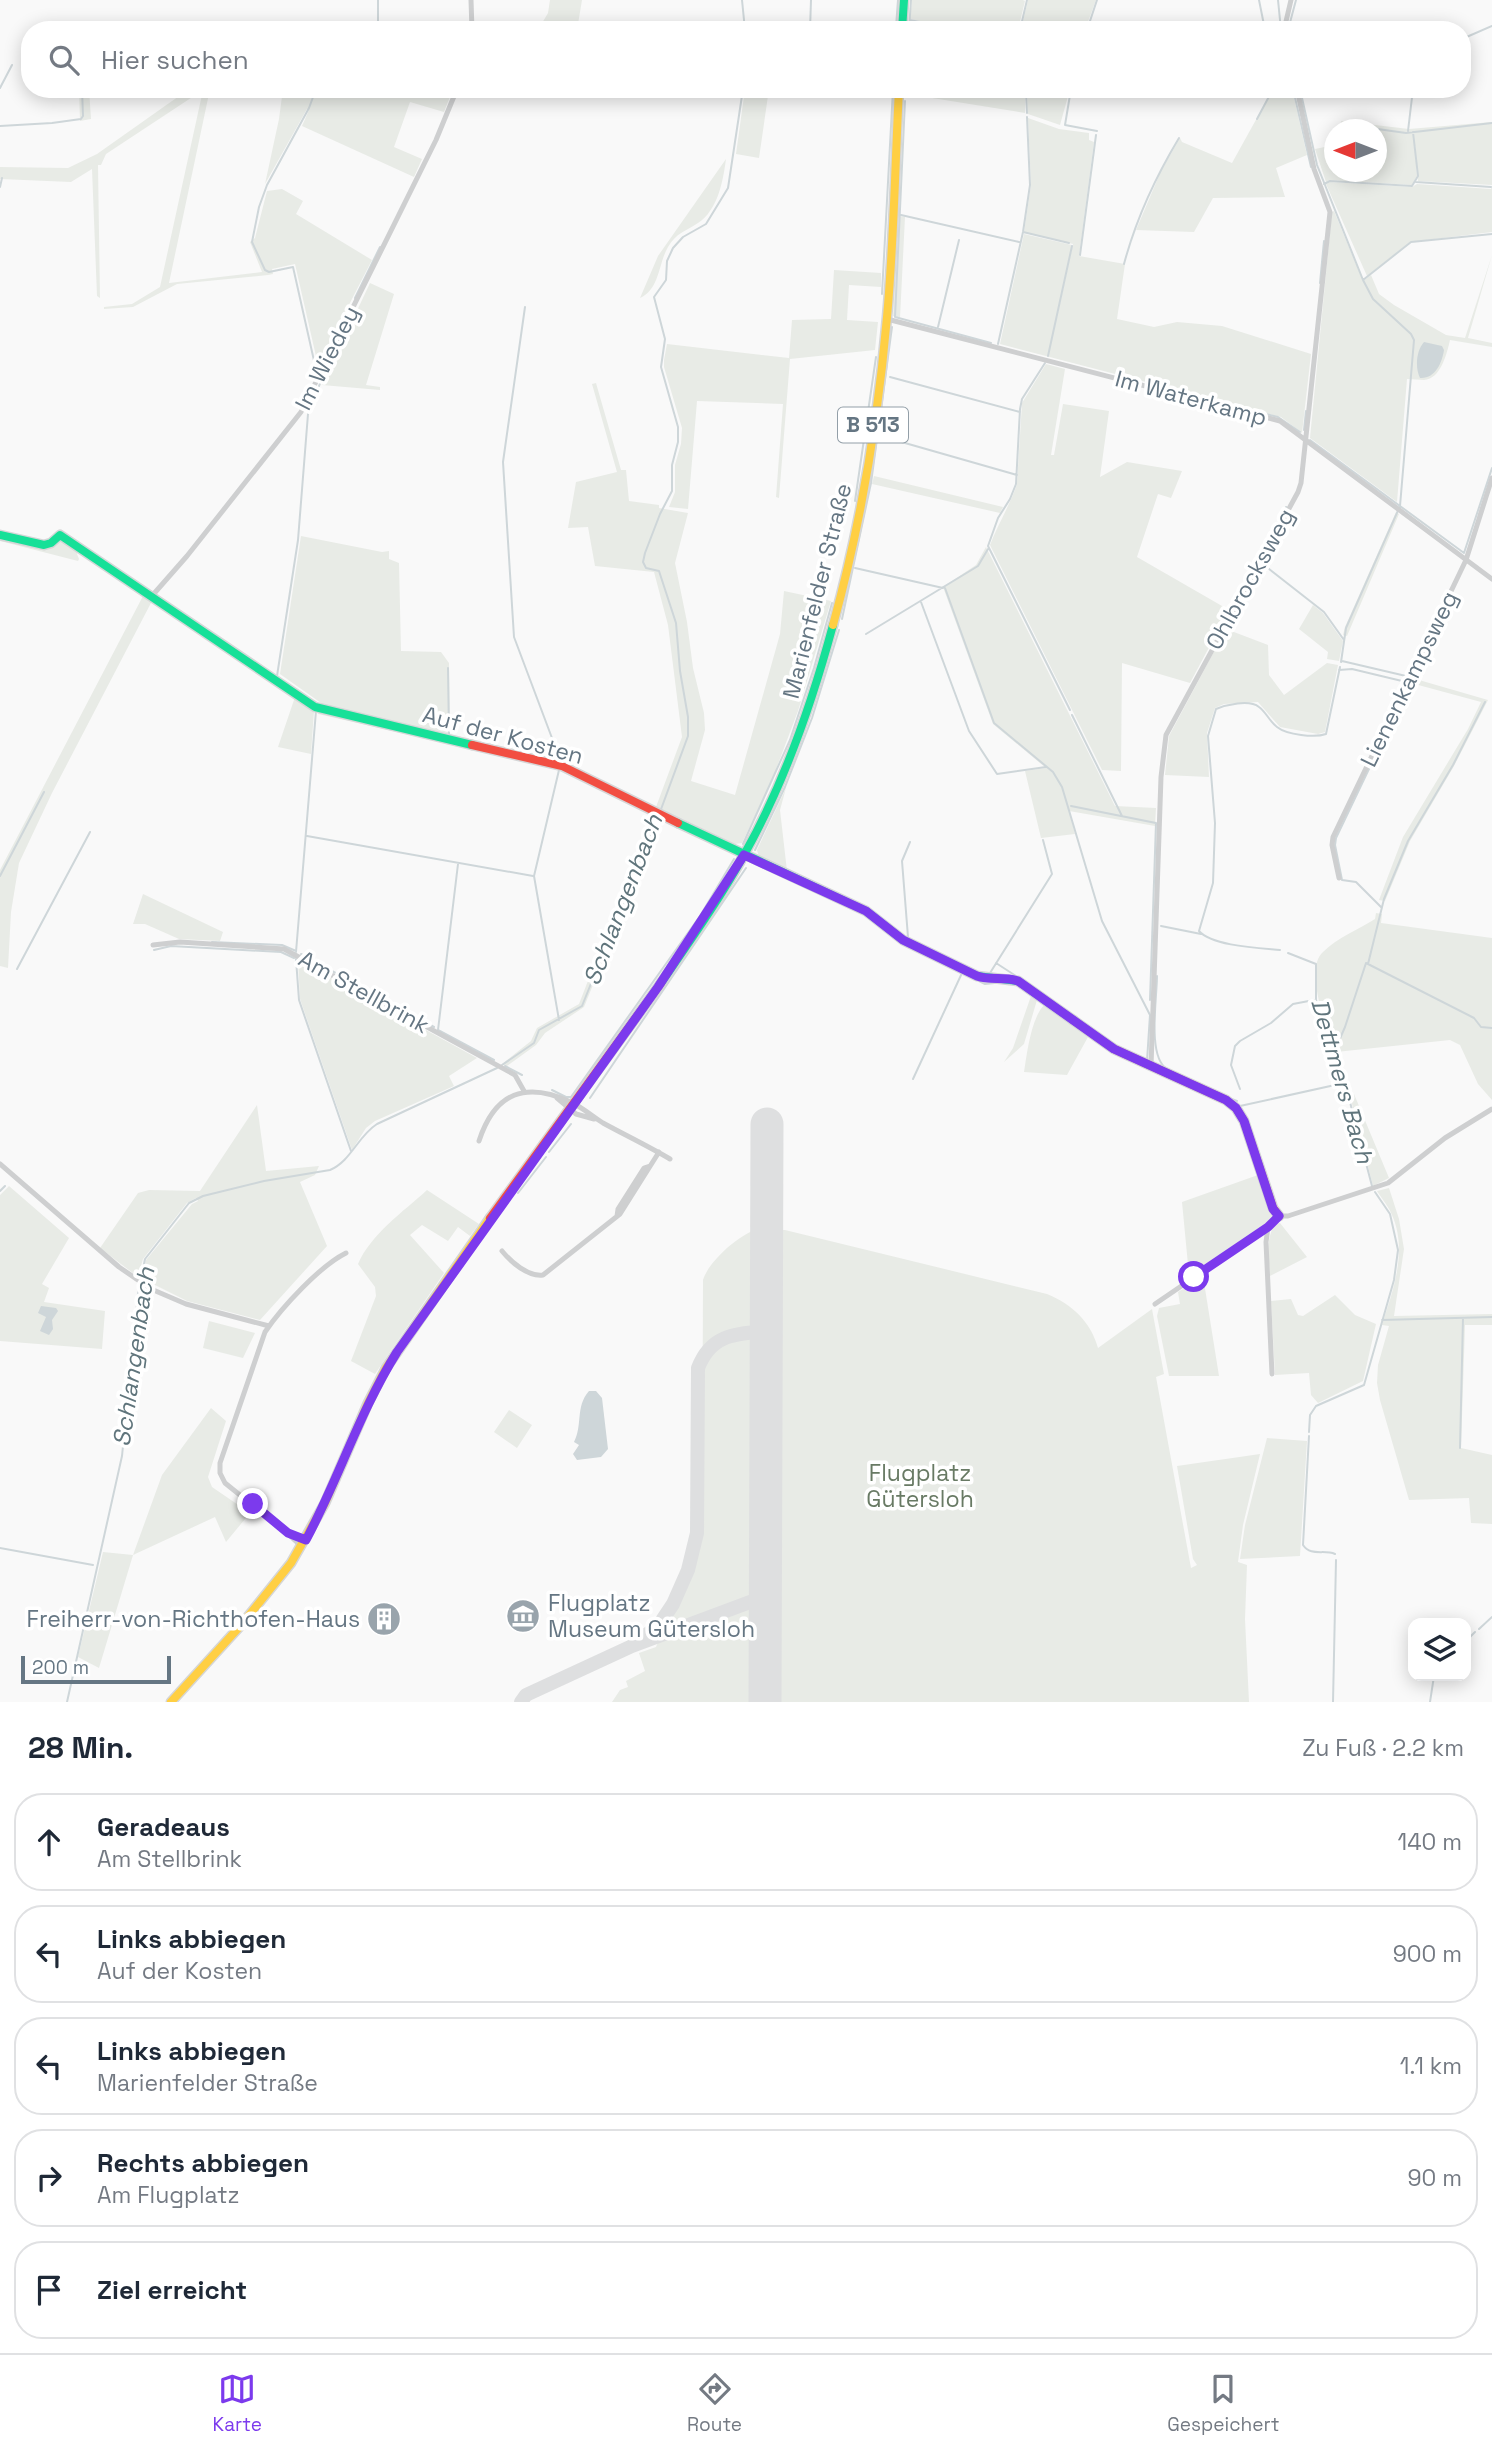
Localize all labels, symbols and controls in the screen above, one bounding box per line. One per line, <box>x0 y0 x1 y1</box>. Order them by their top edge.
search box <box>21 21 1471 98</box>
icon: search <box>45 41 83 79</box>
text: Hier suchen <box>101 43 249 77</box>
north arrow <box>1324 119 1387 182</box>
street label: Im Wiedey <box>288 301 366 415</box>
street label: Im Waterkamp <box>1112 363 1270 433</box>
road number: B 513 <box>838 408 908 442</box>
street label: Marienfelder Straße <box>776 480 858 702</box>
street label: Ohlbrocksweg <box>1199 503 1301 655</box>
street label: Lienenkampsweg <box>1353 586 1465 772</box>
street label: Auf der Kosten <box>419 699 587 771</box>
water label: Schlangenbach <box>576 809 670 990</box>
street label: Am Stellbrink <box>293 944 435 1040</box>
water label: Dettmers Bach <box>1304 995 1381 1168</box>
route start <box>1178 1261 1209 1292</box>
water label: Schlangenbach <box>106 1264 162 1448</box>
park label: Flugplatz Gütersloh <box>866 1458 974 1514</box>
route end <box>237 1488 268 1519</box>
place label: Flugplatz Museum Gütersloh <box>548 1588 755 1644</box>
museum icon: Flugplatz Museum Gütersloh <box>504 1597 542 1635</box>
building icon: Freiherr-von-Richthofen-Haus <box>365 1600 403 1638</box>
place label: Freiherr-von-Richthofen-Haus <box>27 1604 360 1634</box>
map controls <box>1408 1618 1471 1681</box>
button: layers <box>1408 1618 1471 1681</box>
scale bar <box>21 1653 172 1685</box>
text: 200 m <box>32 1655 89 1680</box>
text: 28 Min. <box>28 1728 133 1767</box>
text: Zu Fuß · 2.2 km <box>1302 1733 1464 1763</box>
text: Geradeaus <box>97 1810 230 1844</box>
icon: ahead <box>30 1823 68 1861</box>
text: 140 m <box>1398 1827 1462 1857</box>
text: Am Stellbrink <box>97 1844 242 1874</box>
text: Links abbiegen <box>97 1922 286 1956</box>
icon: left <box>30 1935 68 1973</box>
text: 900 m <box>1393 1939 1462 1969</box>
text: Auf der Kosten <box>97 1956 262 1986</box>
text: Links abbiegen <box>97 2034 286 2068</box>
icon: left <box>30 2047 68 2085</box>
text: 1.1 km <box>1400 2051 1462 2081</box>
text: Marienfelder Straße <box>97 2068 318 2098</box>
text: Rechts abbiegen <box>97 2146 309 2180</box>
icon: right <box>30 2159 68 2197</box>
text: 90 m <box>1407 2163 1462 2193</box>
text: Am Flugplatz <box>97 2180 240 2210</box>
icon: arrive <box>30 2271 68 2309</box>
text: Ziel erreicht <box>97 2273 247 2307</box>
tab: Karte <box>213 2370 262 2437</box>
tab: Route <box>687 2370 742 2437</box>
tab: Gespeichert <box>1167 2370 1279 2437</box>

